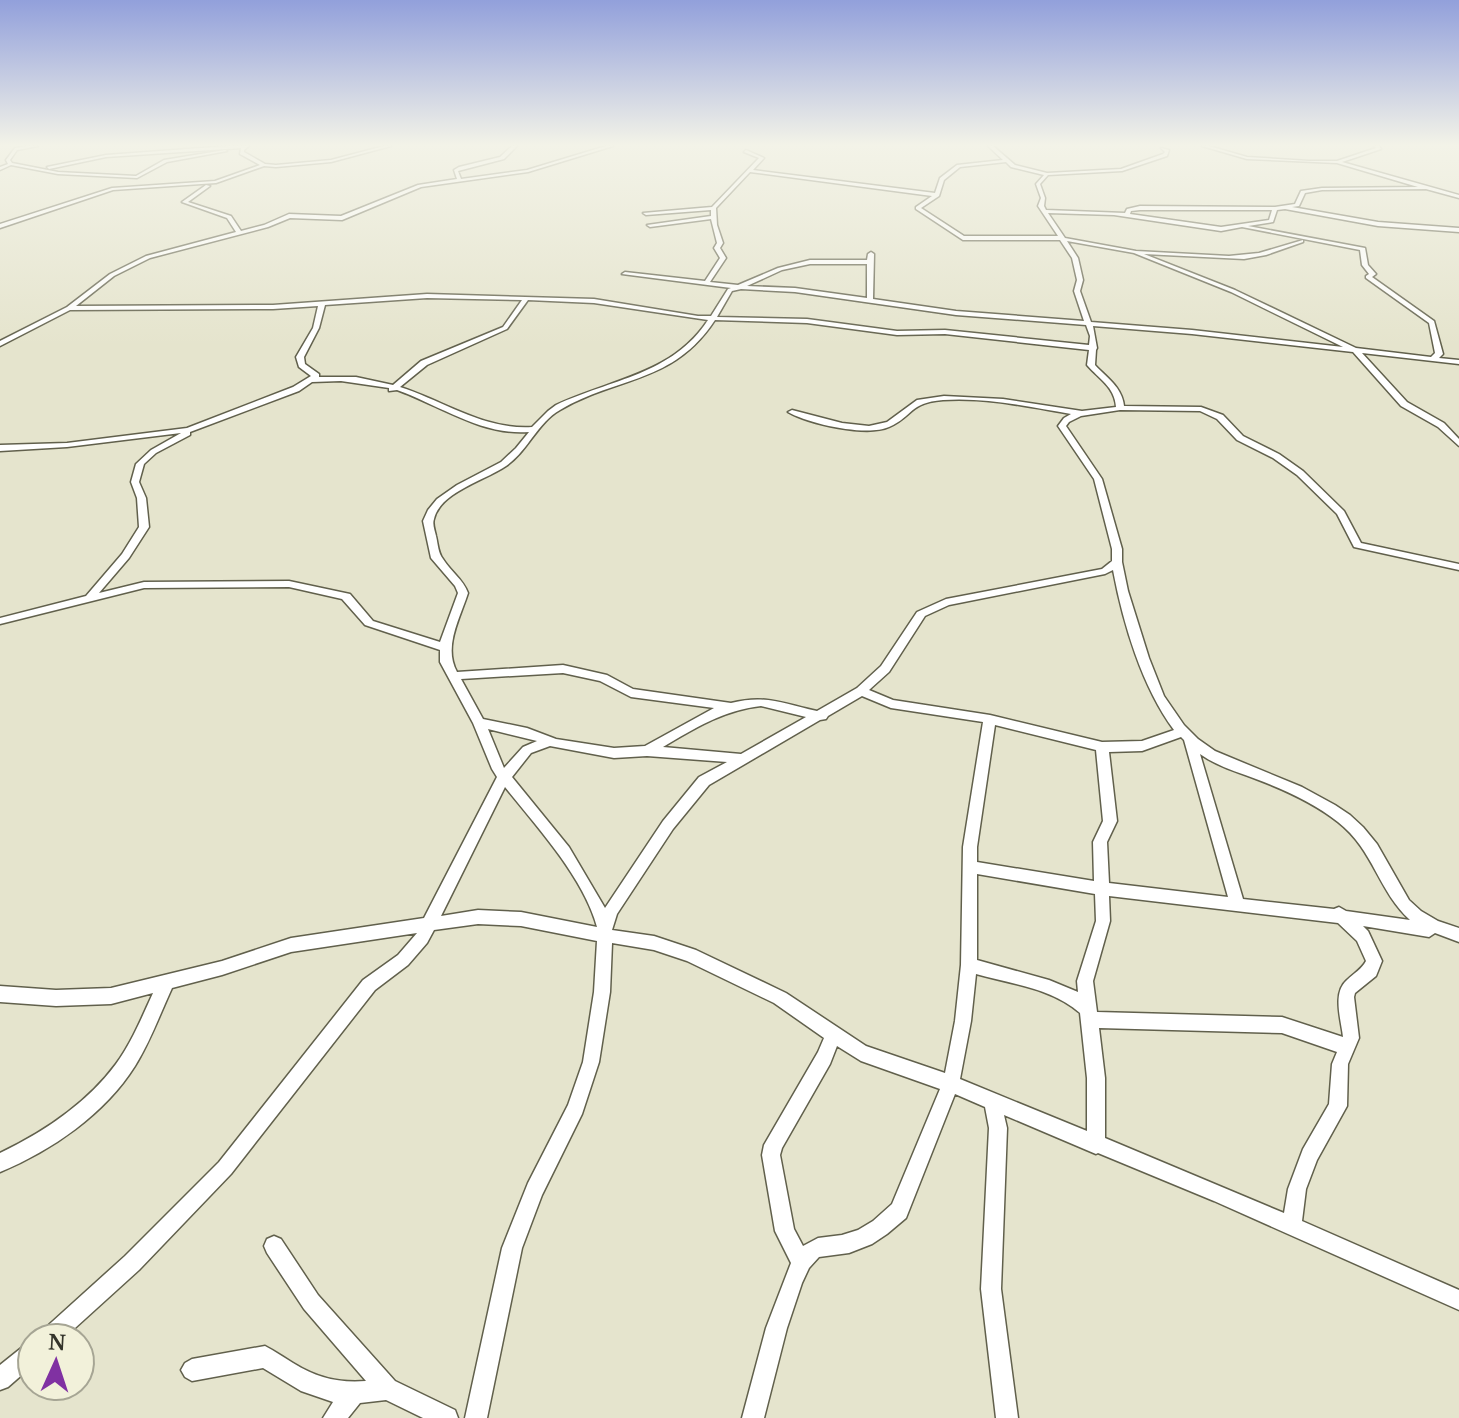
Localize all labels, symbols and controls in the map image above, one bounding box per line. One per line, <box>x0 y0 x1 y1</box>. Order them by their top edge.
north arrow <box>16 1322 96 1402</box>
text: N <box>48 1326 67 1356</box>

